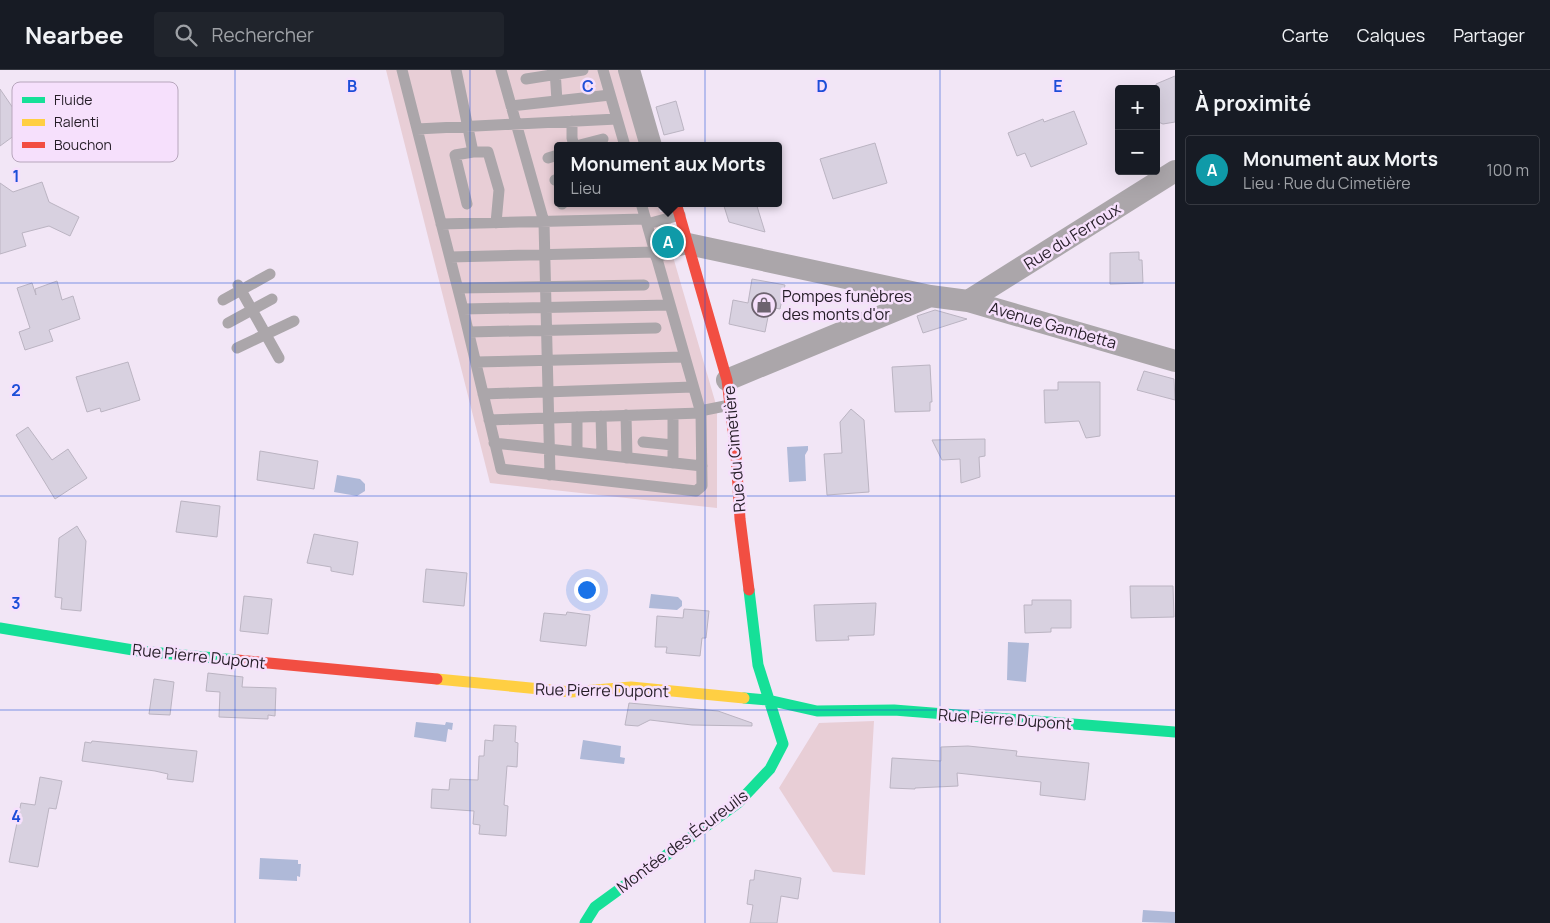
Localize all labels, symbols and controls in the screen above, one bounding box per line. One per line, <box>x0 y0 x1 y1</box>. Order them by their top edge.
search box <box>154 12 504 57</box>
text: Nearbee <box>25 18 124 51</box>
icon: search <box>172 21 200 49</box>
text: Rechercher <box>212 22 314 48</box>
text: Carte <box>1282 23 1329 47</box>
text: Calques <box>1357 23 1425 47</box>
text: Partager <box>1453 23 1525 47</box>
text: B <box>347 75 357 97</box>
text: C <box>582 75 594 97</box>
text: D <box>816 75 828 97</box>
text: E <box>1053 75 1063 97</box>
legend <box>12 82 178 162</box>
map controls <box>1115 85 1160 175</box>
button: + <box>1115 85 1160 130</box>
text: À proximité <box>1195 89 1311 117</box>
text: Fluide <box>54 90 92 109</box>
text: Ralenti <box>54 112 99 131</box>
button: − <box>1115 130 1160 175</box>
text: Bouchon <box>54 135 112 154</box>
popup <box>554 142 782 207</box>
text: Monument aux Morts <box>1243 146 1438 172</box>
text: Monument aux Morts <box>571 151 765 177</box>
text: A <box>1207 159 1217 181</box>
text: 100 m <box>1486 159 1529 181</box>
text: 1 <box>12 165 20 187</box>
text: Lieu · Rue du Cimetière <box>1243 172 1411 194</box>
text: Lieu <box>571 177 601 199</box>
street label: Rue du Ferroux <box>1019 197 1125 275</box>
pin: A <box>652 223 684 261</box>
place label: Pompes funèbres des monts d'or <box>782 285 912 325</box>
shop icon: Pompes funèbres des monts d'or <box>751 292 777 318</box>
street label: Avenue Gambetta <box>987 296 1119 354</box>
text: 2 <box>11 379 21 401</box>
street label: Rue du Cimetière <box>718 385 750 513</box>
your location <box>574 577 600 603</box>
text: 3 <box>11 592 21 614</box>
street label: Rue Pierre Dupont <box>131 638 267 674</box>
street label: Rue Pierre Dupont <box>535 678 669 702</box>
street label: Rue Pierre Dupont <box>937 703 1073 735</box>
street label: Montée des Écureuils <box>612 784 752 898</box>
text: 4 <box>11 805 21 827</box>

